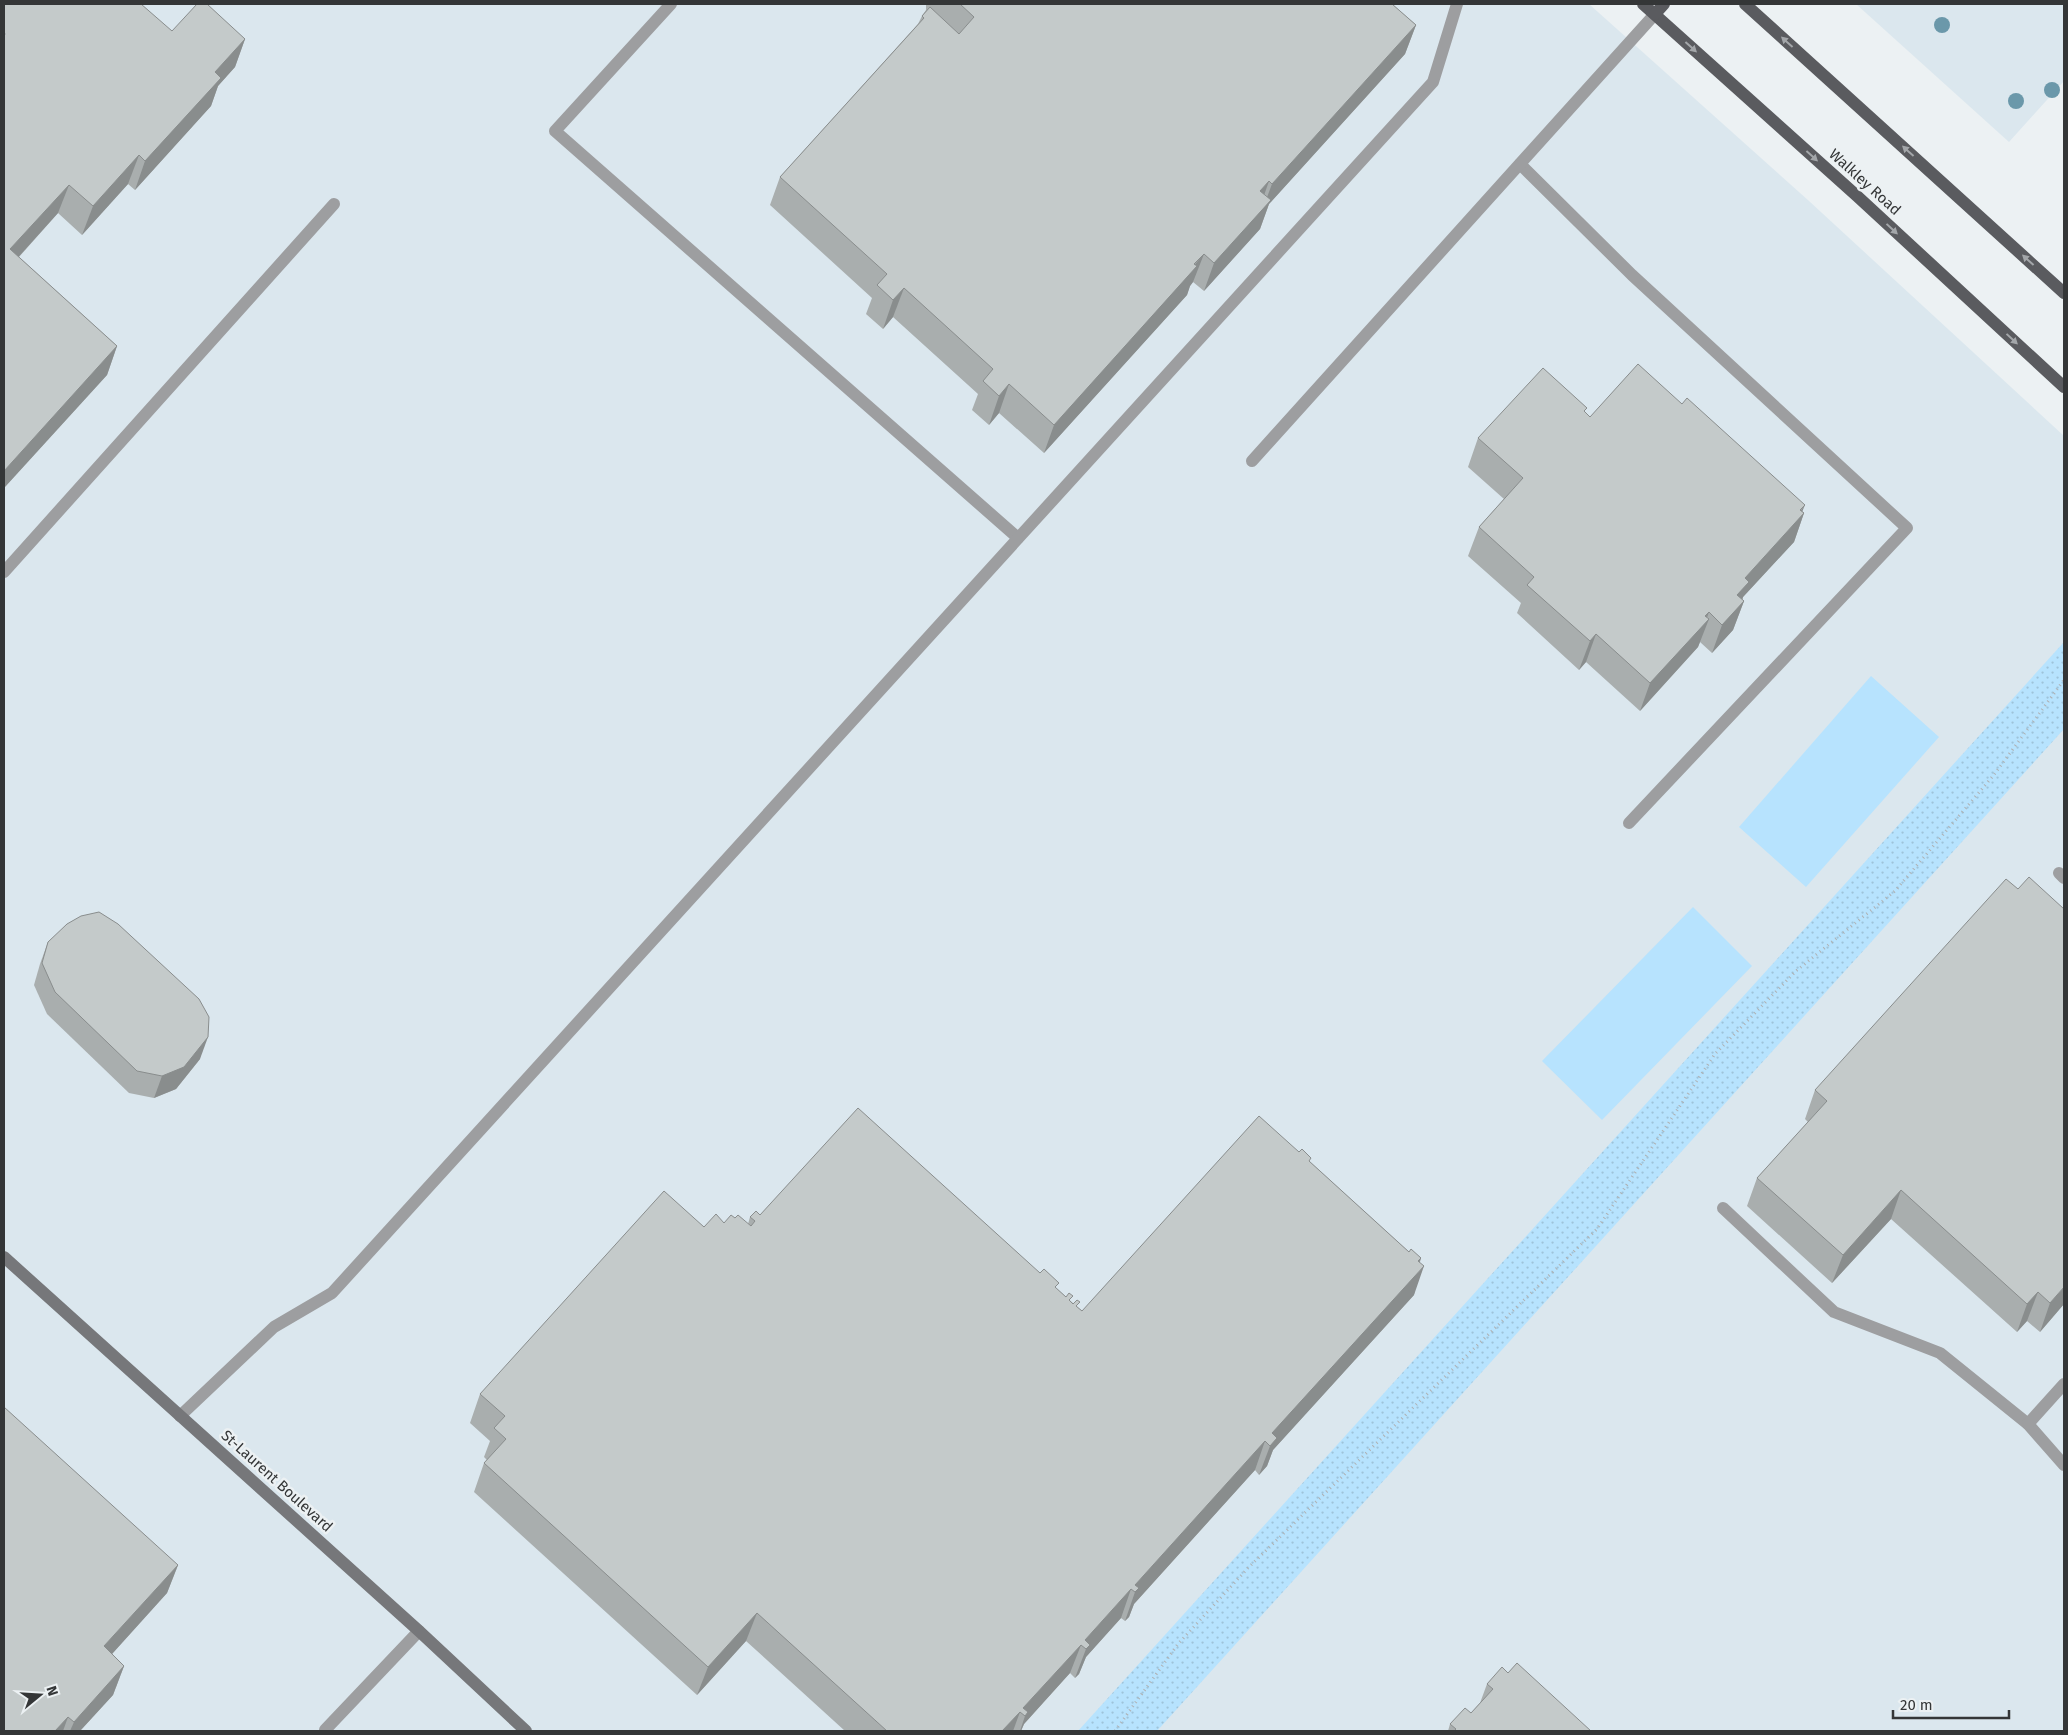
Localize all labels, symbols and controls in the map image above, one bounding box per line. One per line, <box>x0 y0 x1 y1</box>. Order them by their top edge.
one-way arrow <box>1782 36 1794 48</box>
one-way arrow <box>1685 41 1697 53</box>
street label: Walkley Road <box>1825 145 1905 219</box>
one-way arrow <box>1902 145 1914 157</box>
one-way arrow <box>1806 150 1818 162</box>
one-way arrow <box>1886 223 1898 235</box>
one-way arrow <box>2023 254 2035 266</box>
one-way arrow <box>2006 333 2018 345</box>
street label: St-Laurent Boulevard <box>218 1426 336 1536</box>
north arrow <box>15 1670 65 1720</box>
text: N <box>42 1684 61 1698</box>
scale bar <box>1893 1688 2009 1720</box>
text: 20 m <box>1900 1696 1933 1714</box>

